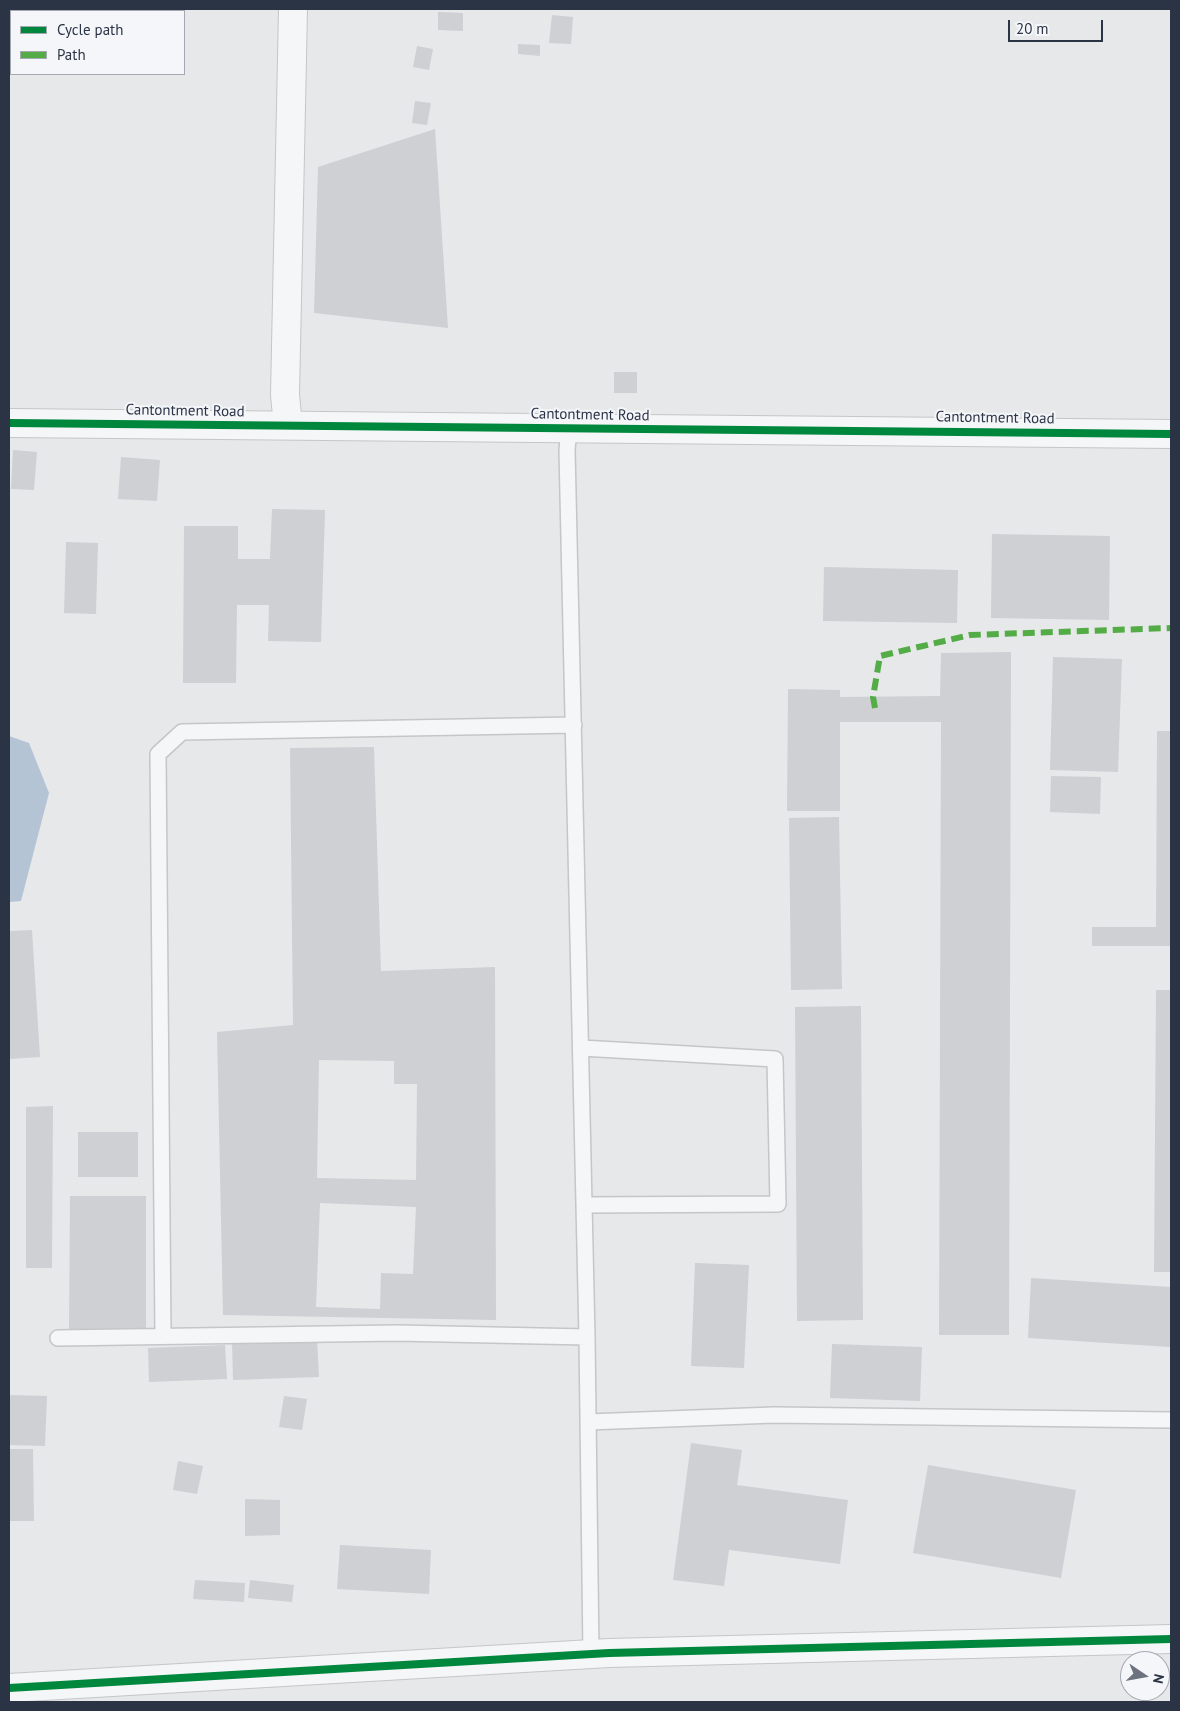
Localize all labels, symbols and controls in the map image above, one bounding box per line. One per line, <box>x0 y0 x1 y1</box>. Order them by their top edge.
legend <box>10 10 185 75</box>
scale bar <box>1010 10 1105 42</box>
text: 20 m <box>1016 19 1049 38</box>
text: Cycle path <box>57 20 123 39</box>
text: Path <box>57 45 86 64</box>
street label: Cantontment Road <box>125 401 245 421</box>
street label: Cantontment Road <box>530 405 650 425</box>
street label: Cantontment Road <box>935 408 1055 428</box>
north arrow <box>1120 1651 1170 1701</box>
text: N <box>1149 1673 1168 1685</box>

